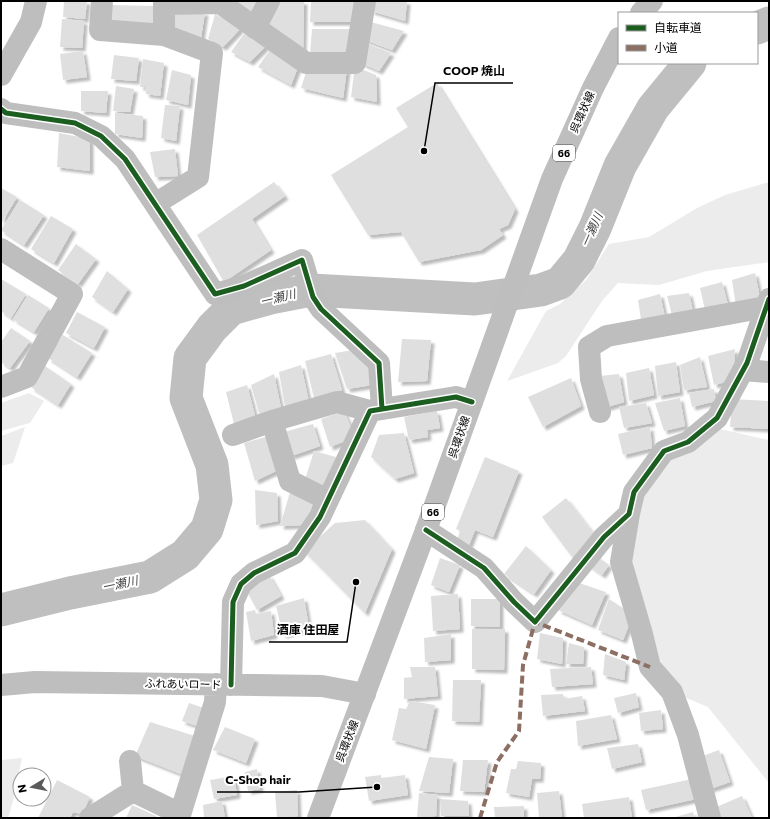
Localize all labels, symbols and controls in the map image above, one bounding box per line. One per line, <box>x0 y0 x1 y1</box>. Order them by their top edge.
legend <box>618 12 758 64</box>
text: 自転車道 <box>654 20 702 34</box>
text: 小道 <box>654 40 678 54</box>
callout: COOP 焼山 <box>435 59 513 83</box>
text: COOP 焼山 <box>443 63 505 77</box>
street label: 呉環状線 <box>567 89 596 135</box>
road number: 66 <box>553 145 575 161</box>
water label: 一瀬川 <box>577 208 606 249</box>
water label: 一瀬川 <box>259 285 299 308</box>
street label: 呉環状線 <box>445 414 472 460</box>
road number: 66 <box>422 504 444 520</box>
water label: 一瀬川 <box>101 572 141 594</box>
callout: 酒庫 住田屋 <box>269 618 347 642</box>
text: 酒庫 住田屋 <box>277 622 339 636</box>
street label: ふれあいロード <box>144 676 222 691</box>
street label: 呉環状線 <box>333 718 360 764</box>
north arrow <box>12 767 52 807</box>
callout: C-Shop hair <box>217 768 299 792</box>
text: C-Shop hair <box>225 772 291 786</box>
text: N <box>15 784 29 794</box>

